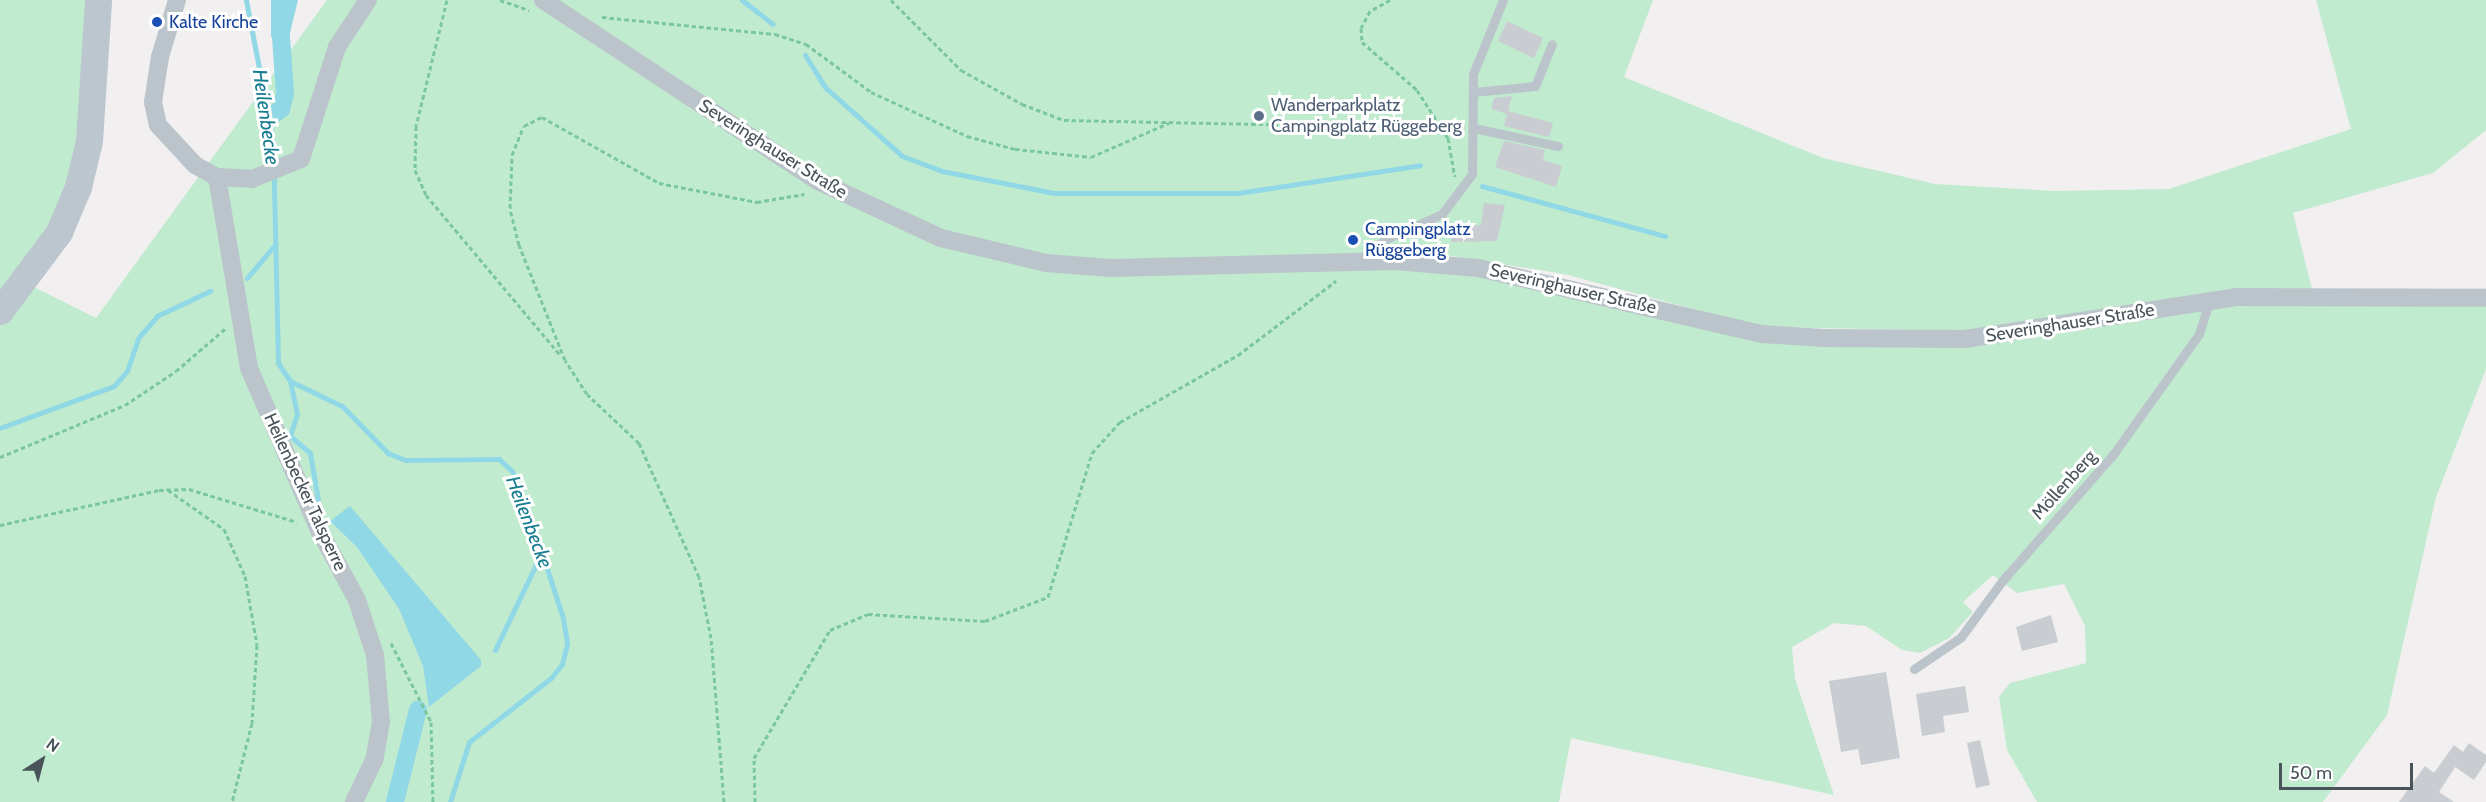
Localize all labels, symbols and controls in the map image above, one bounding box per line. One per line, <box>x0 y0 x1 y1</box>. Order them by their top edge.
place label: Kalte Kirche <box>169 11 258 33</box>
marker: Kalte Kirche <box>150 15 164 29</box>
water label: Heilenbecke <box>247 68 285 166</box>
street label: Severinghauser Straße <box>695 95 851 203</box>
place label: Wanderparkplatz Campingplatz Rüggeberg <box>1271 95 1462 138</box>
marker: Wanderparkplatz Campingplatz Rüggeberg <box>1252 109 1266 123</box>
place label: Campingplatz Rüggeberg <box>1365 219 1471 262</box>
marker: Campingplatz Rüggeberg <box>1346 233 1360 247</box>
street label: Severinghauser Straße <box>1488 259 1658 319</box>
street label: Severinghauser Straße <box>1984 299 2156 347</box>
street label: Heilenbecker Talsperre <box>259 410 351 574</box>
street label: Möllenberg <box>2027 446 2101 524</box>
water label: Heilenbecke <box>501 473 557 571</box>
north arrow <box>12 730 72 790</box>
text: N <box>43 734 63 756</box>
scale bar <box>2282 751 2416 789</box>
text: 50 m <box>2290 762 2332 784</box>

